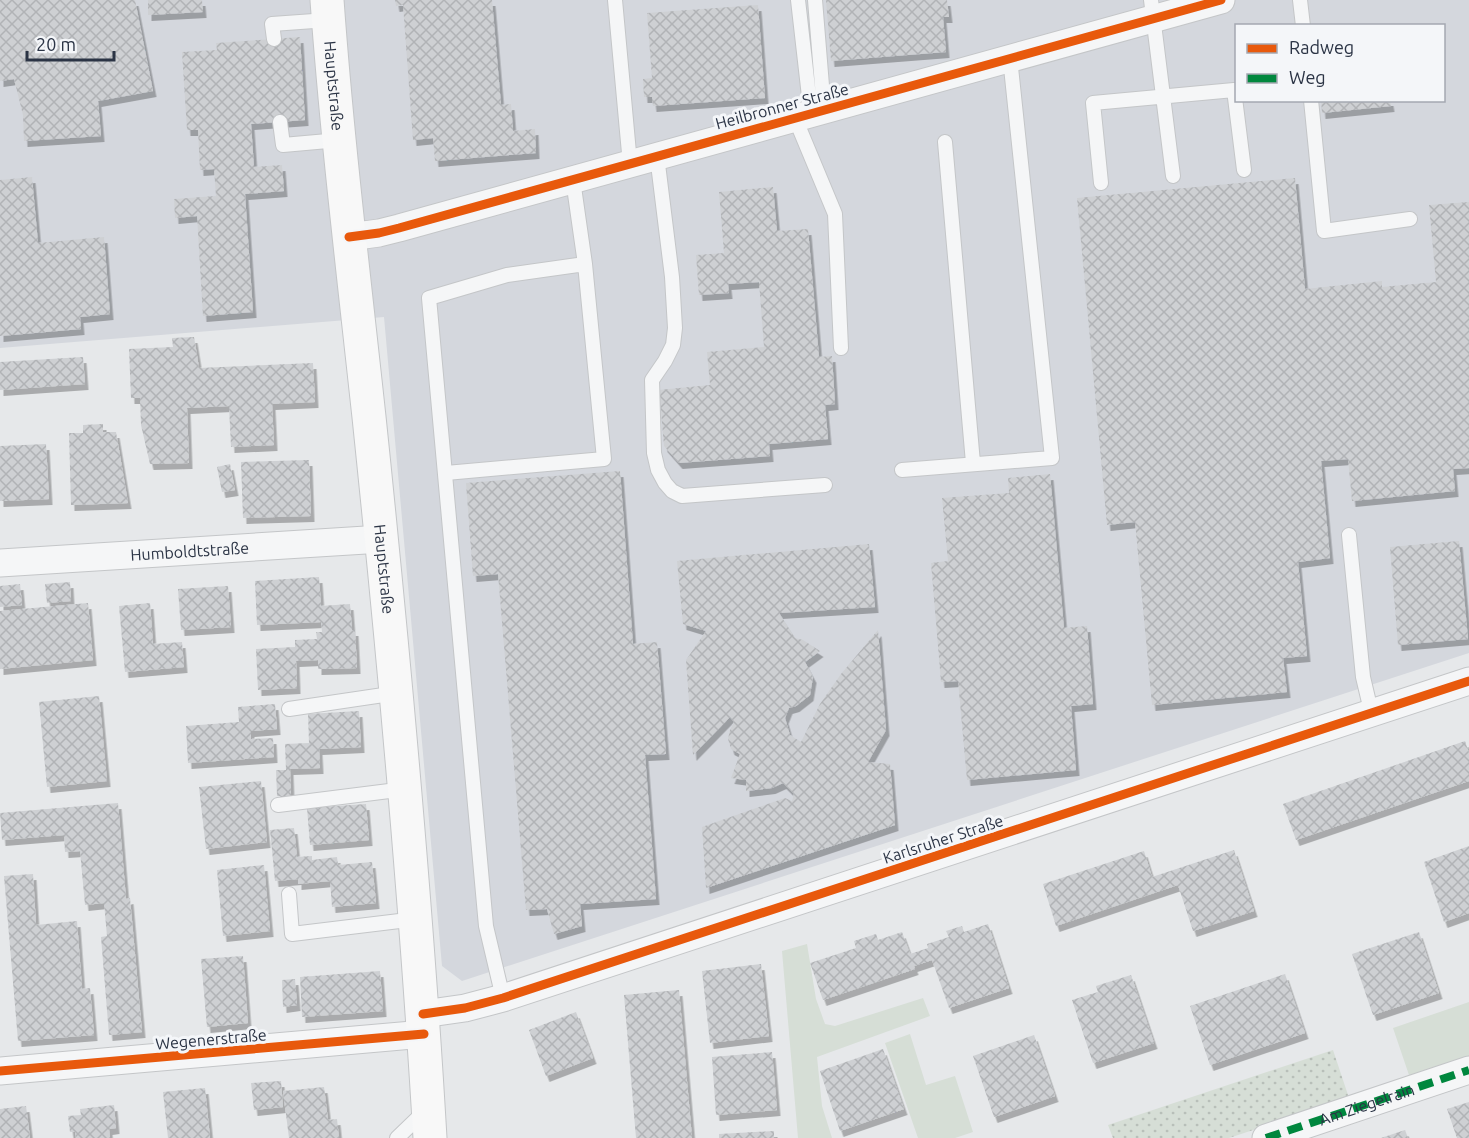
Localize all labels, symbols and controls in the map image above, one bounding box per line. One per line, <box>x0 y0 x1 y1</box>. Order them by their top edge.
scale bar <box>27 24 114 62</box>
legend <box>1235 24 1445 102</box>
text: 20 m <box>36 34 76 54</box>
text: Radweg <box>1289 37 1354 57</box>
street label: Hauptstraße <box>321 40 347 131</box>
text: Weg <box>1289 67 1326 87</box>
street label: Heilbronner Straße <box>713 80 851 132</box>
street label: Hauptstraße <box>371 523 398 615</box>
street label: Humboldtstraße <box>130 538 249 564</box>
street label: Karlsruher Straße <box>881 811 1005 867</box>
street label: Wegenerstraße <box>155 1025 267 1053</box>
street label: Am Ziegelrain <box>1317 1080 1417 1129</box>

